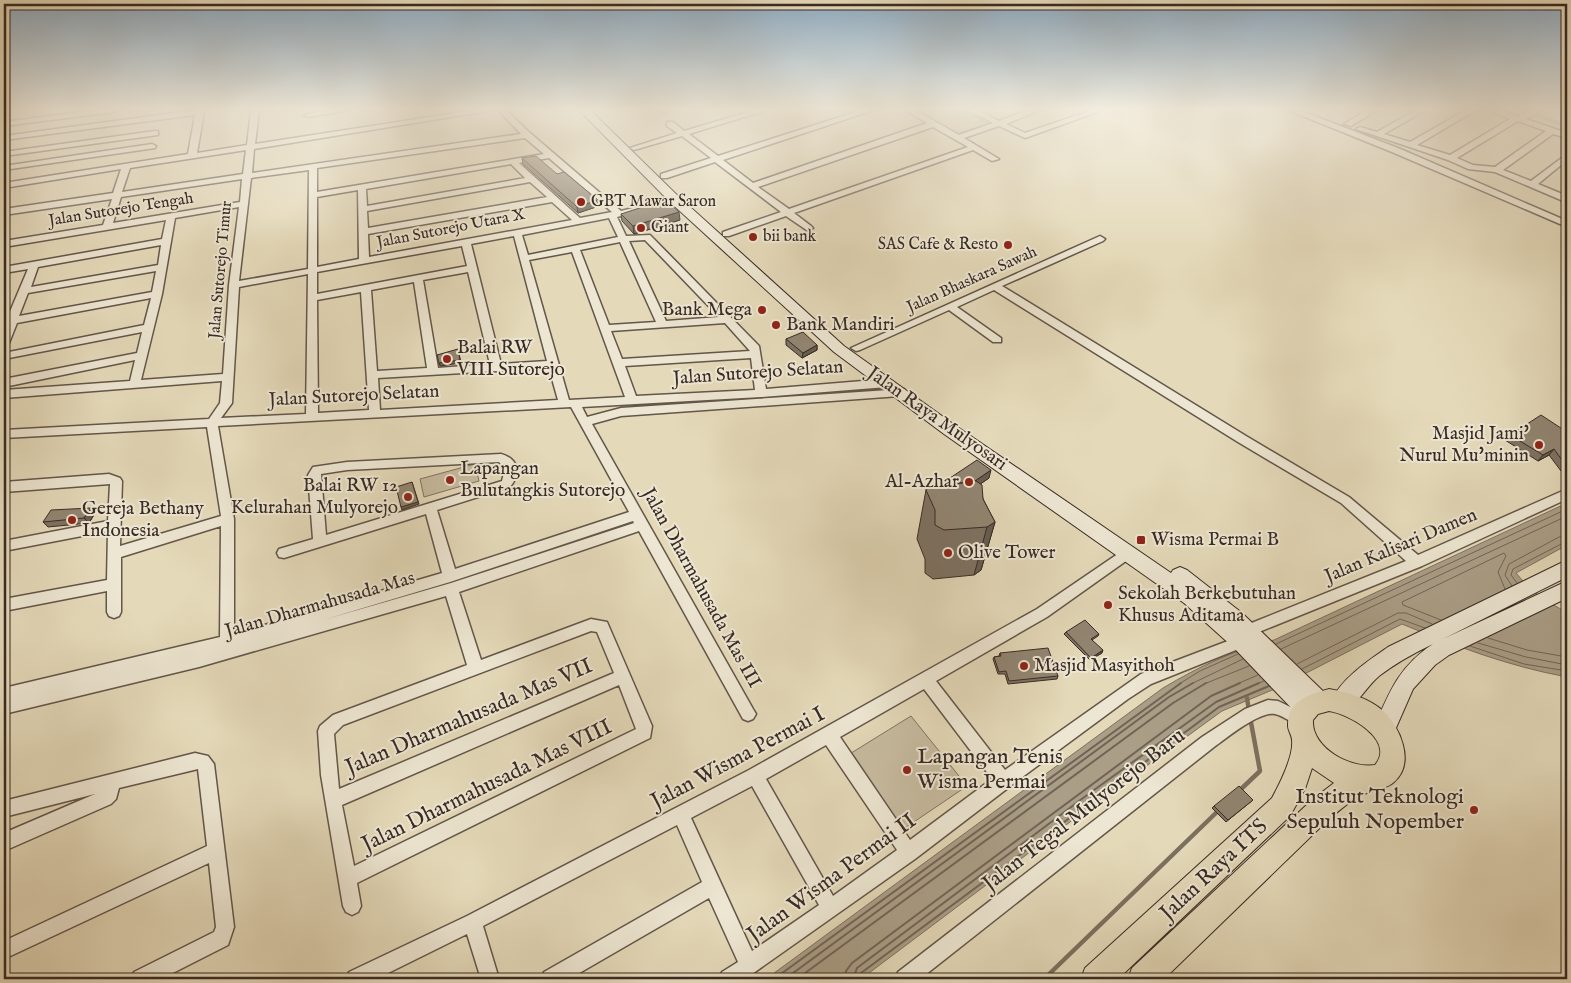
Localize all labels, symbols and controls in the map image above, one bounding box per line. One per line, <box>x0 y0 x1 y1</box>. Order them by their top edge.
street label: Jalan Sutorejo Tengah <box>45 189 195 232</box>
place label: GBT Mawar Saron <box>591 192 716 212</box>
marker: GBT Mawar Saron <box>575 196 587 208</box>
street label: Jalan Sutorejo Timur <box>205 200 237 342</box>
street label: Jalan Sutorejo Utara X <box>373 205 527 254</box>
place label: Giant <box>651 218 689 238</box>
marker: Giant <box>635 222 647 234</box>
place label: bii bank <box>763 227 817 247</box>
marker: bii bank <box>747 231 759 243</box>
place label: SAS Cafe & Resto <box>878 235 998 255</box>
marker: SAS Cafe & Resto <box>1002 239 1014 251</box>
street label: Jalan Bhaskara Sawah <box>902 242 1041 319</box>
place label: Bank Mega <box>662 298 753 322</box>
marker: Bank Mega <box>756 304 768 316</box>
place label: Bank Mandiri <box>786 313 895 337</box>
marker: Bank Mandiri <box>770 319 782 331</box>
place label: Balai RW VIII Sutorejo <box>456 336 565 382</box>
marker: Balai RW VIII Sutorejo <box>441 353 453 365</box>
street label: Jalan Sutorejo Selatan <box>670 355 844 391</box>
street label: Jalan Raya Mulyosari <box>861 360 1012 476</box>
street label: Jalan Sutorejo Selatan <box>266 380 440 413</box>
place label: Masjid Jami' Nurul Mu'minin <box>1399 422 1529 468</box>
marker: Masjid Jami' Nurul Mu'minin <box>1533 439 1545 451</box>
place label: Lapangan Bulutangkis Sutorejo <box>460 457 625 503</box>
place label: Al-Azhar <box>884 470 959 494</box>
place label: Balai RW 12 Kelurahan Mulyorejo <box>231 474 398 520</box>
marker: Lapangan Bulutangkis Sutorejo <box>444 474 456 486</box>
marker: Al-Azhar <box>963 476 975 488</box>
street label: Jalan Dharmahusada Mas III <box>635 482 766 692</box>
marker: Balai RW 12 Kelurahan Mulyorejo <box>402 491 414 503</box>
place label: Gereja Bethany Indonesia <box>82 497 205 543</box>
street label: Jalan Kalisari Damen <box>1319 503 1481 590</box>
marker: Gereja Bethany Indonesia <box>66 514 78 526</box>
place label: Wisma Permai B <box>1151 528 1279 552</box>
marker: Wisma Permai B <box>1135 534 1147 546</box>
place label: Olive Tower <box>958 541 1055 565</box>
marker: Olive Tower <box>942 547 954 559</box>
street label: Jalan Dharmahusada Mas <box>220 566 418 644</box>
place label: Sekolah Berkebutuhan Khusus Aditama <box>1118 582 1296 628</box>
marker: Sekolah Berkebutuhan Khusus Aditama <box>1102 599 1114 611</box>
street label: Jalan Dharmahusada Mas VII <box>338 652 597 783</box>
place label: Masjid Masyithoh <box>1034 654 1175 678</box>
marker: Masjid Masyithoh <box>1018 660 1030 672</box>
street label: Jalan Wisma Permai I <box>644 700 830 817</box>
street label: Jalan Dharmahusada Mas VIII <box>354 713 617 860</box>
street label: Jalan Tegal Mulyorejo Baru <box>975 722 1191 900</box>
place label: Lapangan Tenis Wisma Permai <box>917 743 1063 796</box>
marker: Lapangan Tenis Wisma Permai <box>901 764 913 776</box>
place label: Institut Teknologi Sepuluh Nopember <box>1286 783 1464 836</box>
marker: Institut Teknologi Sepuluh Nopember <box>1468 804 1480 816</box>
street label: Jalan Wisma Permai II <box>739 807 922 951</box>
street label: Jalan Raya ITS <box>1152 813 1274 929</box>

